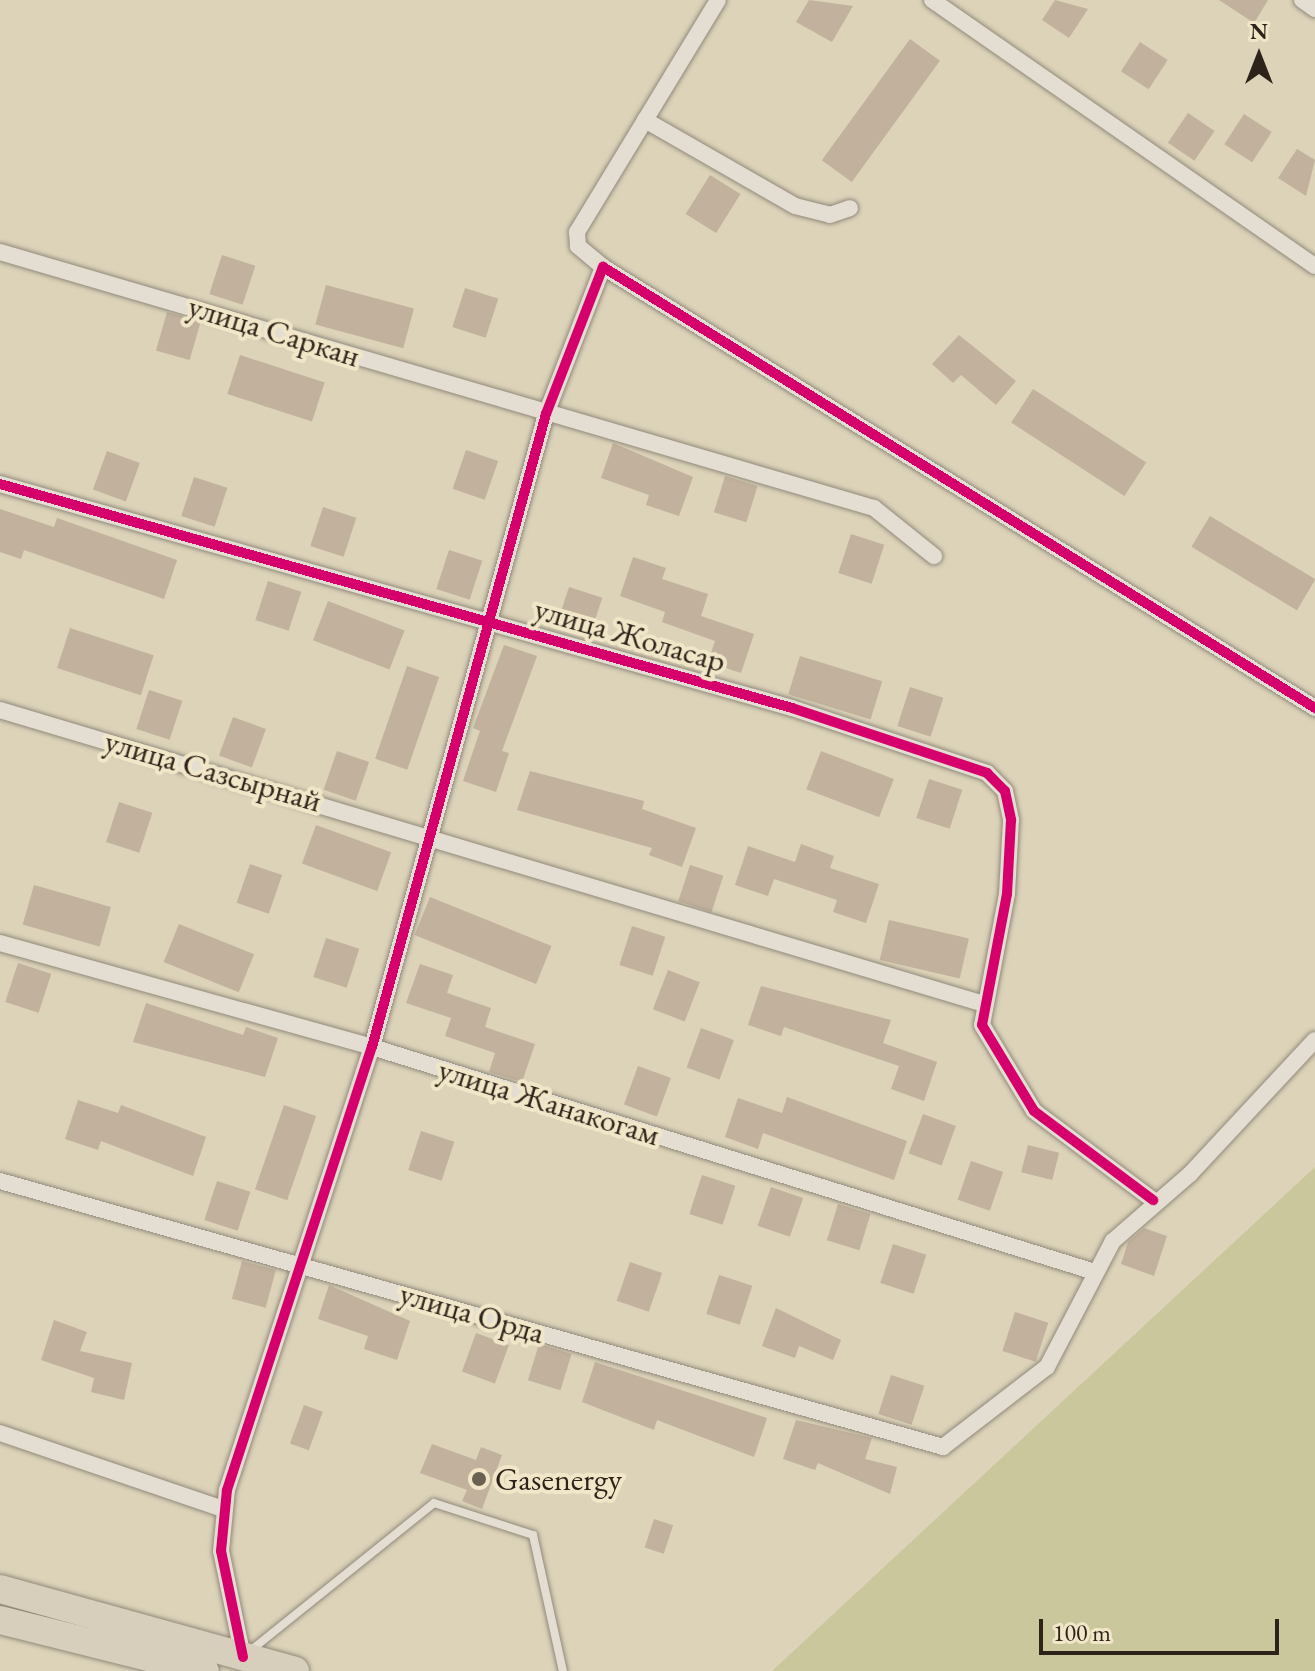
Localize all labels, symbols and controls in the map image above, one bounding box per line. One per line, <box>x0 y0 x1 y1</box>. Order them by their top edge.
north arrow <box>1219 16 1299 96</box>
text: N <box>1250 17 1268 46</box>
street label: улица Саркан <box>184 287 364 375</box>
street label: улица Жоласар <box>530 589 730 681</box>
street label: улица Сазсырнай <box>100 722 326 820</box>
street label: улица Жанакогам <box>434 1050 664 1154</box>
street label: улица Орда <box>395 1274 549 1352</box>
place label: Gasenergy <box>495 1460 622 1498</box>
marker: Gasenergy <box>470 1470 488 1488</box>
scale bar <box>1043 1603 1283 1653</box>
text: 100 m <box>1053 1617 1111 1648</box>

